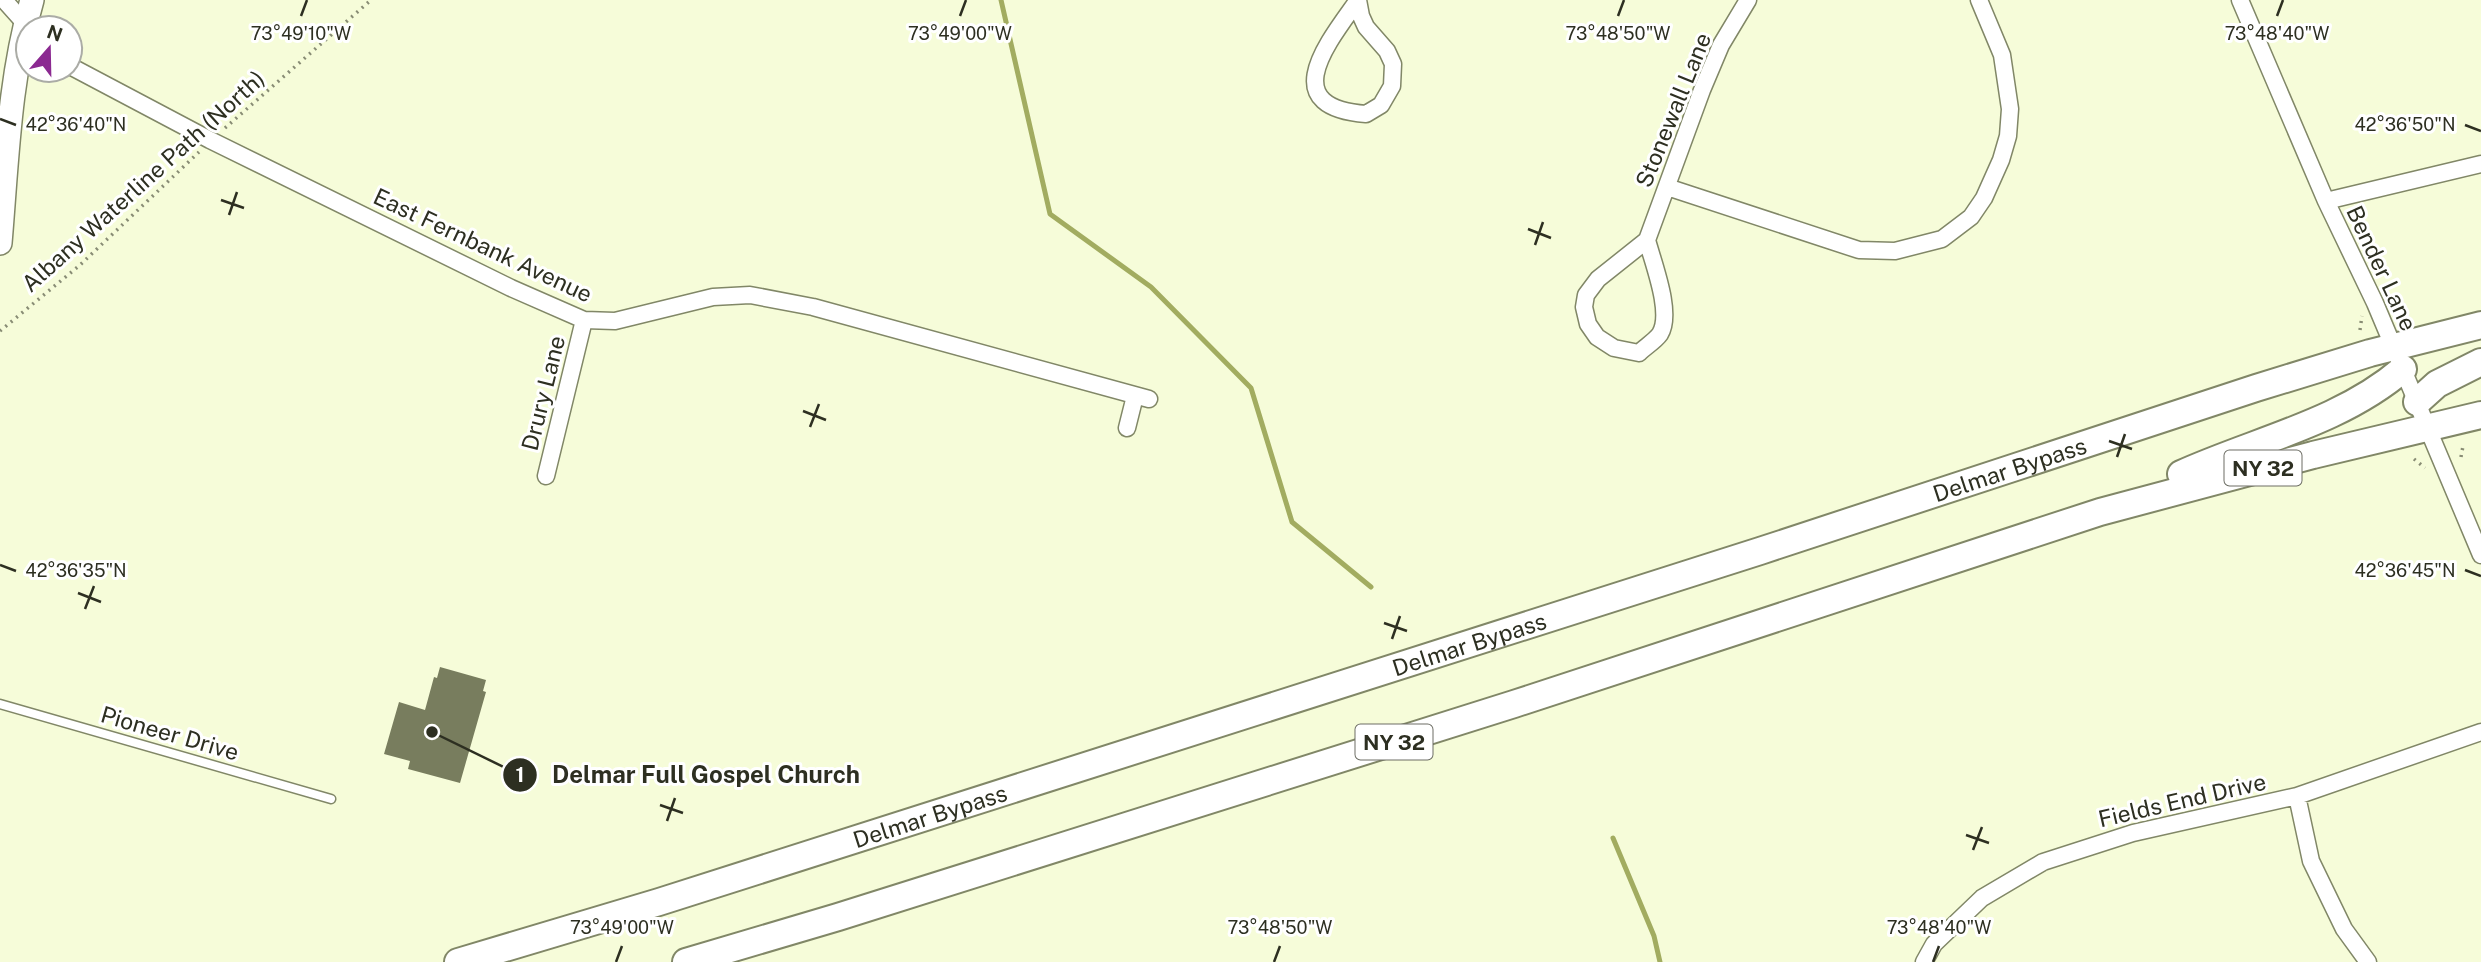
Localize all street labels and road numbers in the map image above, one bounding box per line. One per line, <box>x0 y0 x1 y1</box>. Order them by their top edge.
street label: Stonewall Lane <box>1630 29 1716 191</box>
street label: Albany Waterline Path (North) <box>16 65 270 297</box>
street label: East Fernbank Avenue <box>369 182 597 308</box>
street label: Bender Lane <box>2341 201 2423 335</box>
street label: Drury Lane <box>516 333 570 453</box>
street label: Delmar Bypass <box>1929 431 2090 507</box>
road number: NY 32 <box>2224 450 2302 486</box>
street label: Delmar Bypass <box>1389 607 1549 681</box>
street label: Pioneer Drive <box>98 700 242 766</box>
road number: NY 32 <box>1356 724 1432 760</box>
street label: Fields End Drive <box>2096 768 2268 832</box>
street label: Delmar Bypass <box>849 778 1010 853</box>

